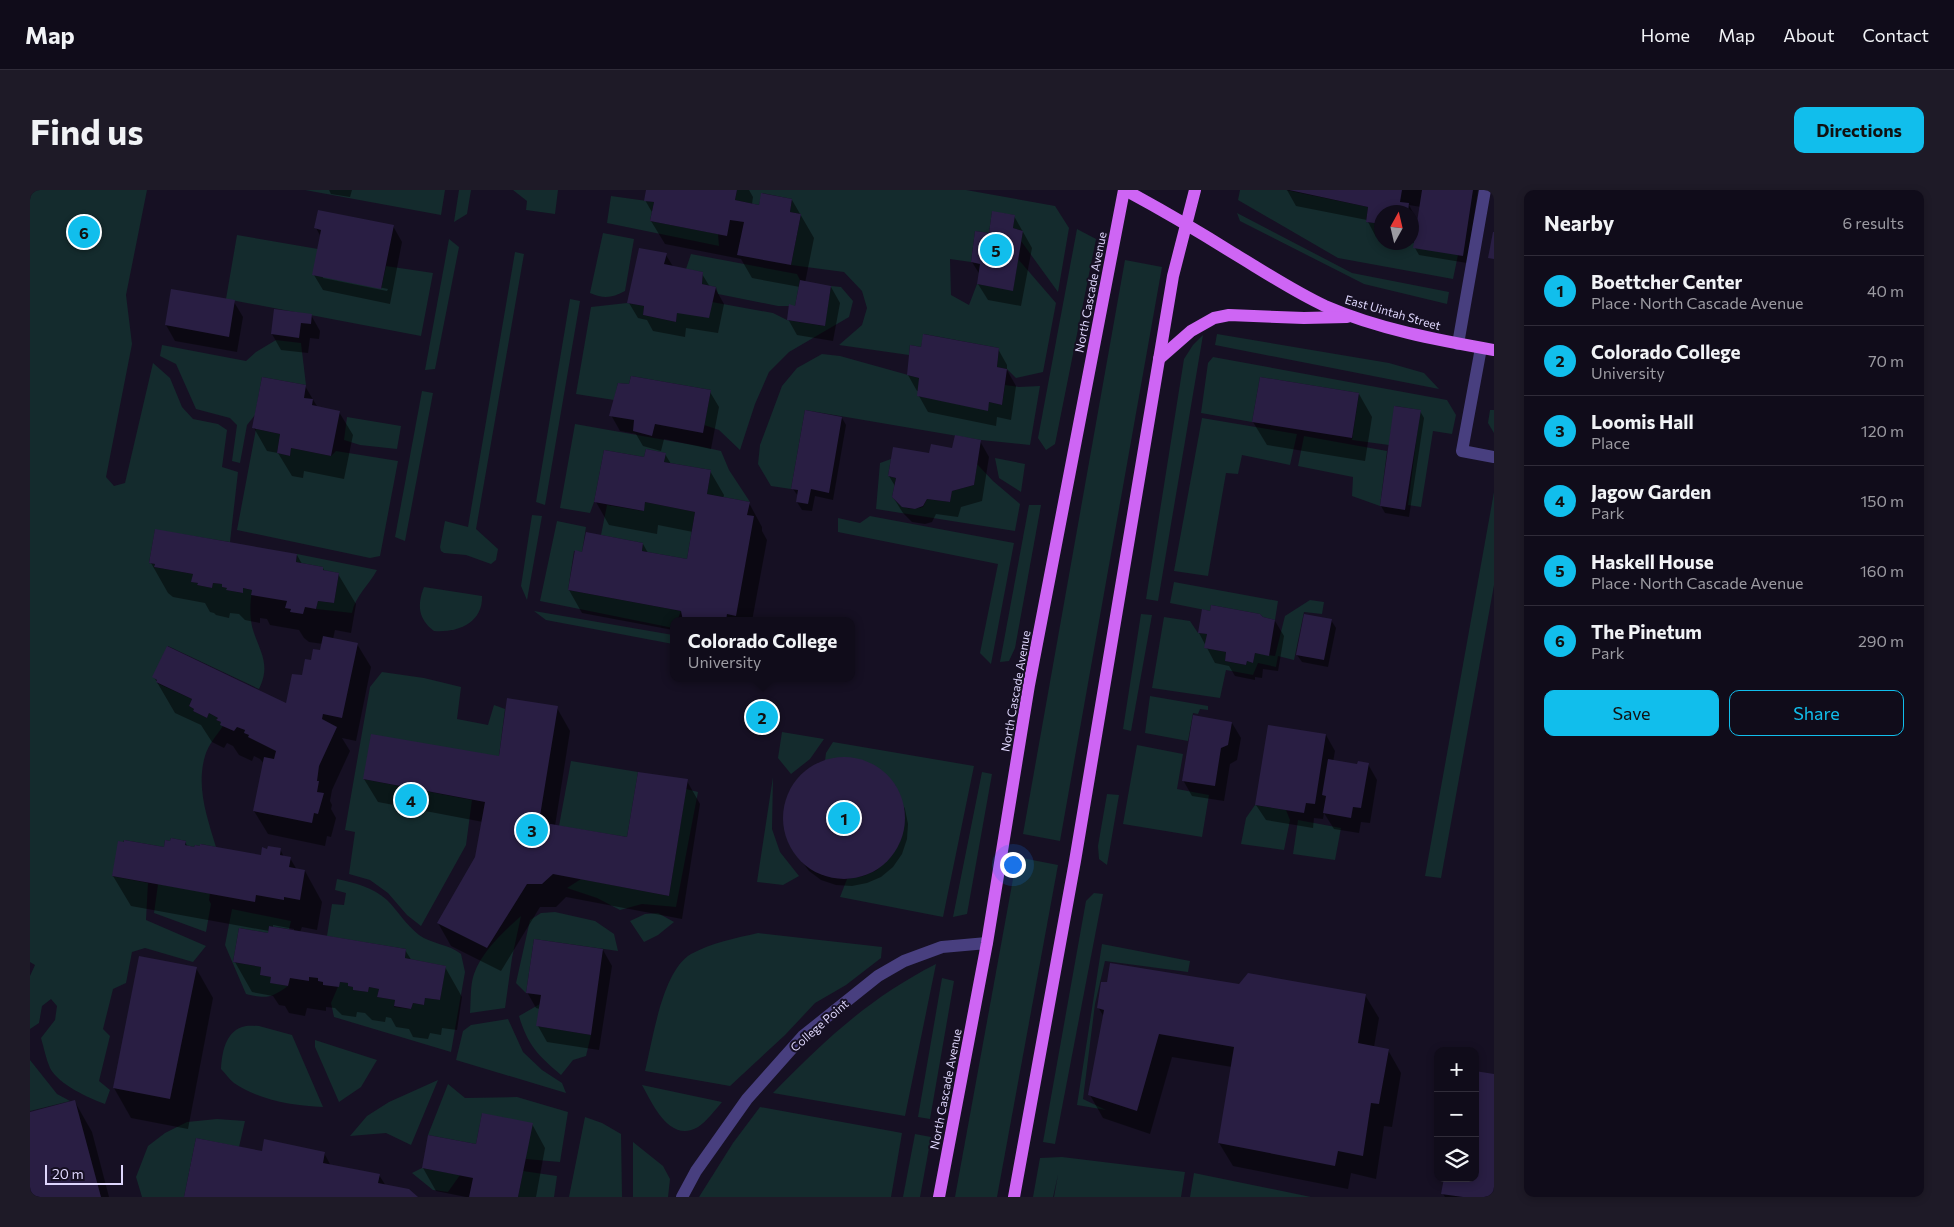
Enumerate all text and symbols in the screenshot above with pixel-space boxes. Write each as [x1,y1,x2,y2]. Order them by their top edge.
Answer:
text: Map [25,20,75,49]
text: Home [1641,24,1690,46]
text: Map [1718,24,1755,46]
text: About [1783,24,1835,46]
text: Contact [1863,24,1929,46]
button: Directions [1794,107,1924,153]
text: Find us [30,109,144,152]
north arrow [1374,205,1419,250]
text: Nearby [1544,210,1614,235]
pin: 6 [68,213,100,251]
text: 6 results [1843,213,1904,232]
street label: North Cascade Avenue [1071,230,1109,354]
pin: 5 [980,231,1012,269]
text: Boettcher Center [1591,270,1742,293]
text: 1 [1556,281,1564,300]
text: 40 m [1867,281,1904,300]
street label: East Uintah Street [1343,292,1443,332]
text: Place · North Cascade Avenue [1591,293,1804,312]
text: Colorado College [1591,340,1741,363]
text: 2 [1555,351,1565,370]
text: 70 m [1868,351,1904,370]
text: University [1591,363,1665,382]
text: Loomis Hall [1591,410,1694,433]
text: 3 [1555,421,1565,440]
text: 120 m [1861,421,1904,440]
text: Place [1591,433,1630,452]
text: Jagow Garden [1591,480,1711,503]
text: 4 [1555,491,1565,510]
text: 150 m [1861,491,1904,510]
text: Park [1591,503,1624,522]
text: Haskell House [1591,550,1714,573]
text: 5 [1555,561,1565,580]
text: 160 m [1860,561,1904,580]
text: Place · North Cascade Avenue [1591,573,1804,592]
popup [670,617,855,682]
text: The Pinetum [1591,620,1702,643]
text: Colorado College [688,629,837,652]
street label: North Cascade Avenue [997,629,1033,753]
text: 6 [1555,631,1565,650]
text: 290 m [1858,631,1904,650]
text: Park [1591,643,1624,662]
text: University [688,652,761,671]
button: Save [1544,690,1719,736]
button: Share [1729,690,1904,736]
pin: 2 [746,698,778,736]
pin: 4 [395,781,427,819]
pin: 1 [828,799,860,837]
pin: 3 [516,811,548,849]
your location [1000,852,1026,878]
street label: College Point [787,996,851,1054]
street label: North Cascade Avenue [926,1027,964,1151]
map controls [1434,1047,1479,1182]
button: + [1434,1047,1479,1092]
button: − [1434,1092,1479,1137]
button: layers [1434,1137,1479,1182]
scale bar [45,1162,122,1185]
text: 20 m [52,1165,84,1182]

